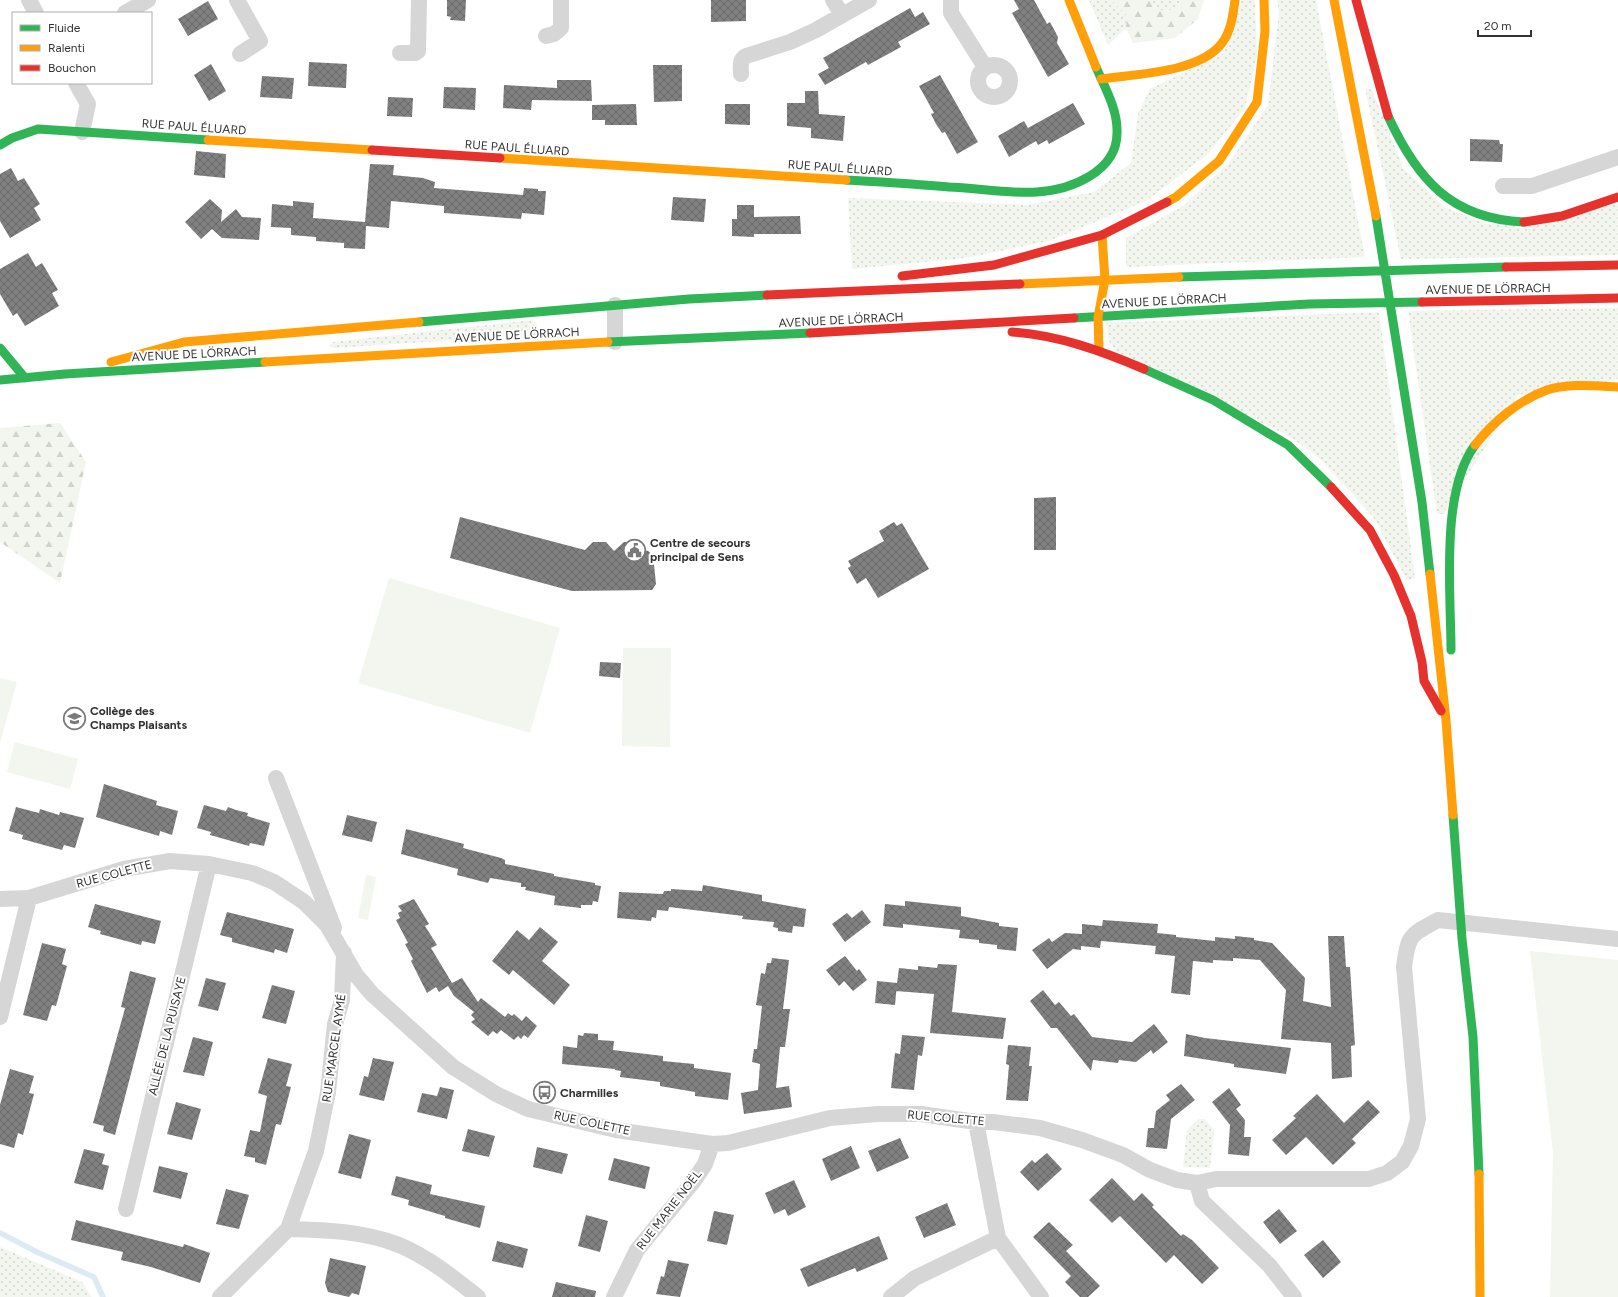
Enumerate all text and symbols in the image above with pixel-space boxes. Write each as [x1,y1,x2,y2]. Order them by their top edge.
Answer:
legend [12,12,152,84]
scale bar [1478,12,1531,38]
text: 20 m [1484,19,1512,33]
text: Fluide [48,21,81,35]
text: Ralenti [48,41,85,55]
text: Bouchon [48,61,96,75]
street label: RUE PAUL ÉLUARD [141,116,247,138]
street label: RUE PAUL ÉLUARD [464,137,570,159]
street label: RUE PAUL ÉLUARD [787,157,893,179]
street label: AVENUE DE LÖRRACH [1425,281,1551,297]
street label: AVENUE DE LÖRRACH [1101,291,1227,311]
street label: AVENUE DE LÖRRACH [778,310,904,330]
street label: AVENUE DE LÖRRACH [454,325,580,345]
street label: AVENUE DE LÖRRACH [131,344,257,364]
place label: Centre de secours principal de Sens [650,536,751,564]
public building icon: Centre de secours principal de Sens [621,537,647,563]
place label: Collège des Champs Plaisants [90,704,187,732]
school or university icon: Collège des Champs Plaisants [61,705,87,731]
street label: RUE COLETTE [75,857,153,891]
street label: ALLÉE DE LA PUISAYE [145,975,189,1097]
street label: RUE MARCEL AYMÉ [319,993,349,1103]
bus stop icon: Charmilles [532,1080,558,1106]
place label: Charmilles [560,1086,619,1100]
street label: RUE COLETTE [553,1108,631,1138]
street label: RUE COLETTE [907,1108,985,1128]
street label: RUE MARIE NOËL [634,1167,705,1253]

